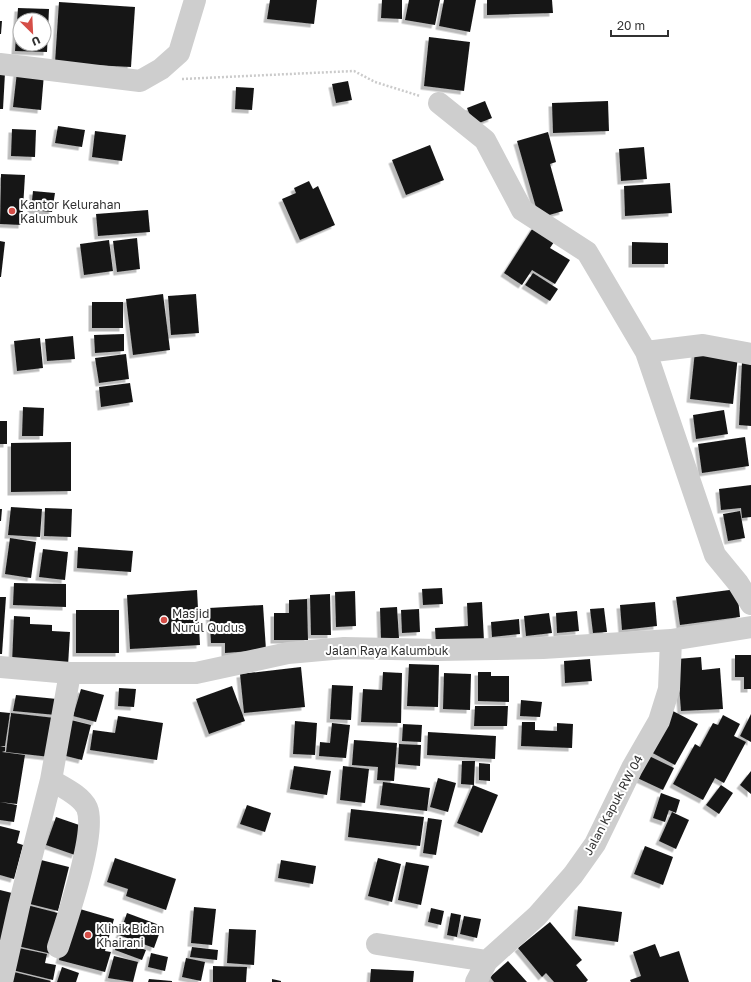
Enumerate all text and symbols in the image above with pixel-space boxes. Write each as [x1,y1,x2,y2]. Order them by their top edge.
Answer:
north arrow [12,12,52,52]
scale bar [611,12,668,38]
text: 20 m [617,18,645,33]
text: U [30,34,43,49]
place label: Kantor Kelurahan Kalumbuk [20,197,121,226]
marker: Kantor Kelurahan Kalumbuk [7,206,17,216]
place label: Masjid Nurul Qudus [172,606,244,635]
marker: Masjid Nurul Qudus [159,615,169,625]
street label: Jalan Raya Kalumbuk [325,643,449,658]
street label: Jalan Kapuk RW 04 [580,752,646,858]
place label: Klinik Bidan Khairani [96,921,164,950]
marker: Klinik Bidan Khairani [83,930,93,940]

